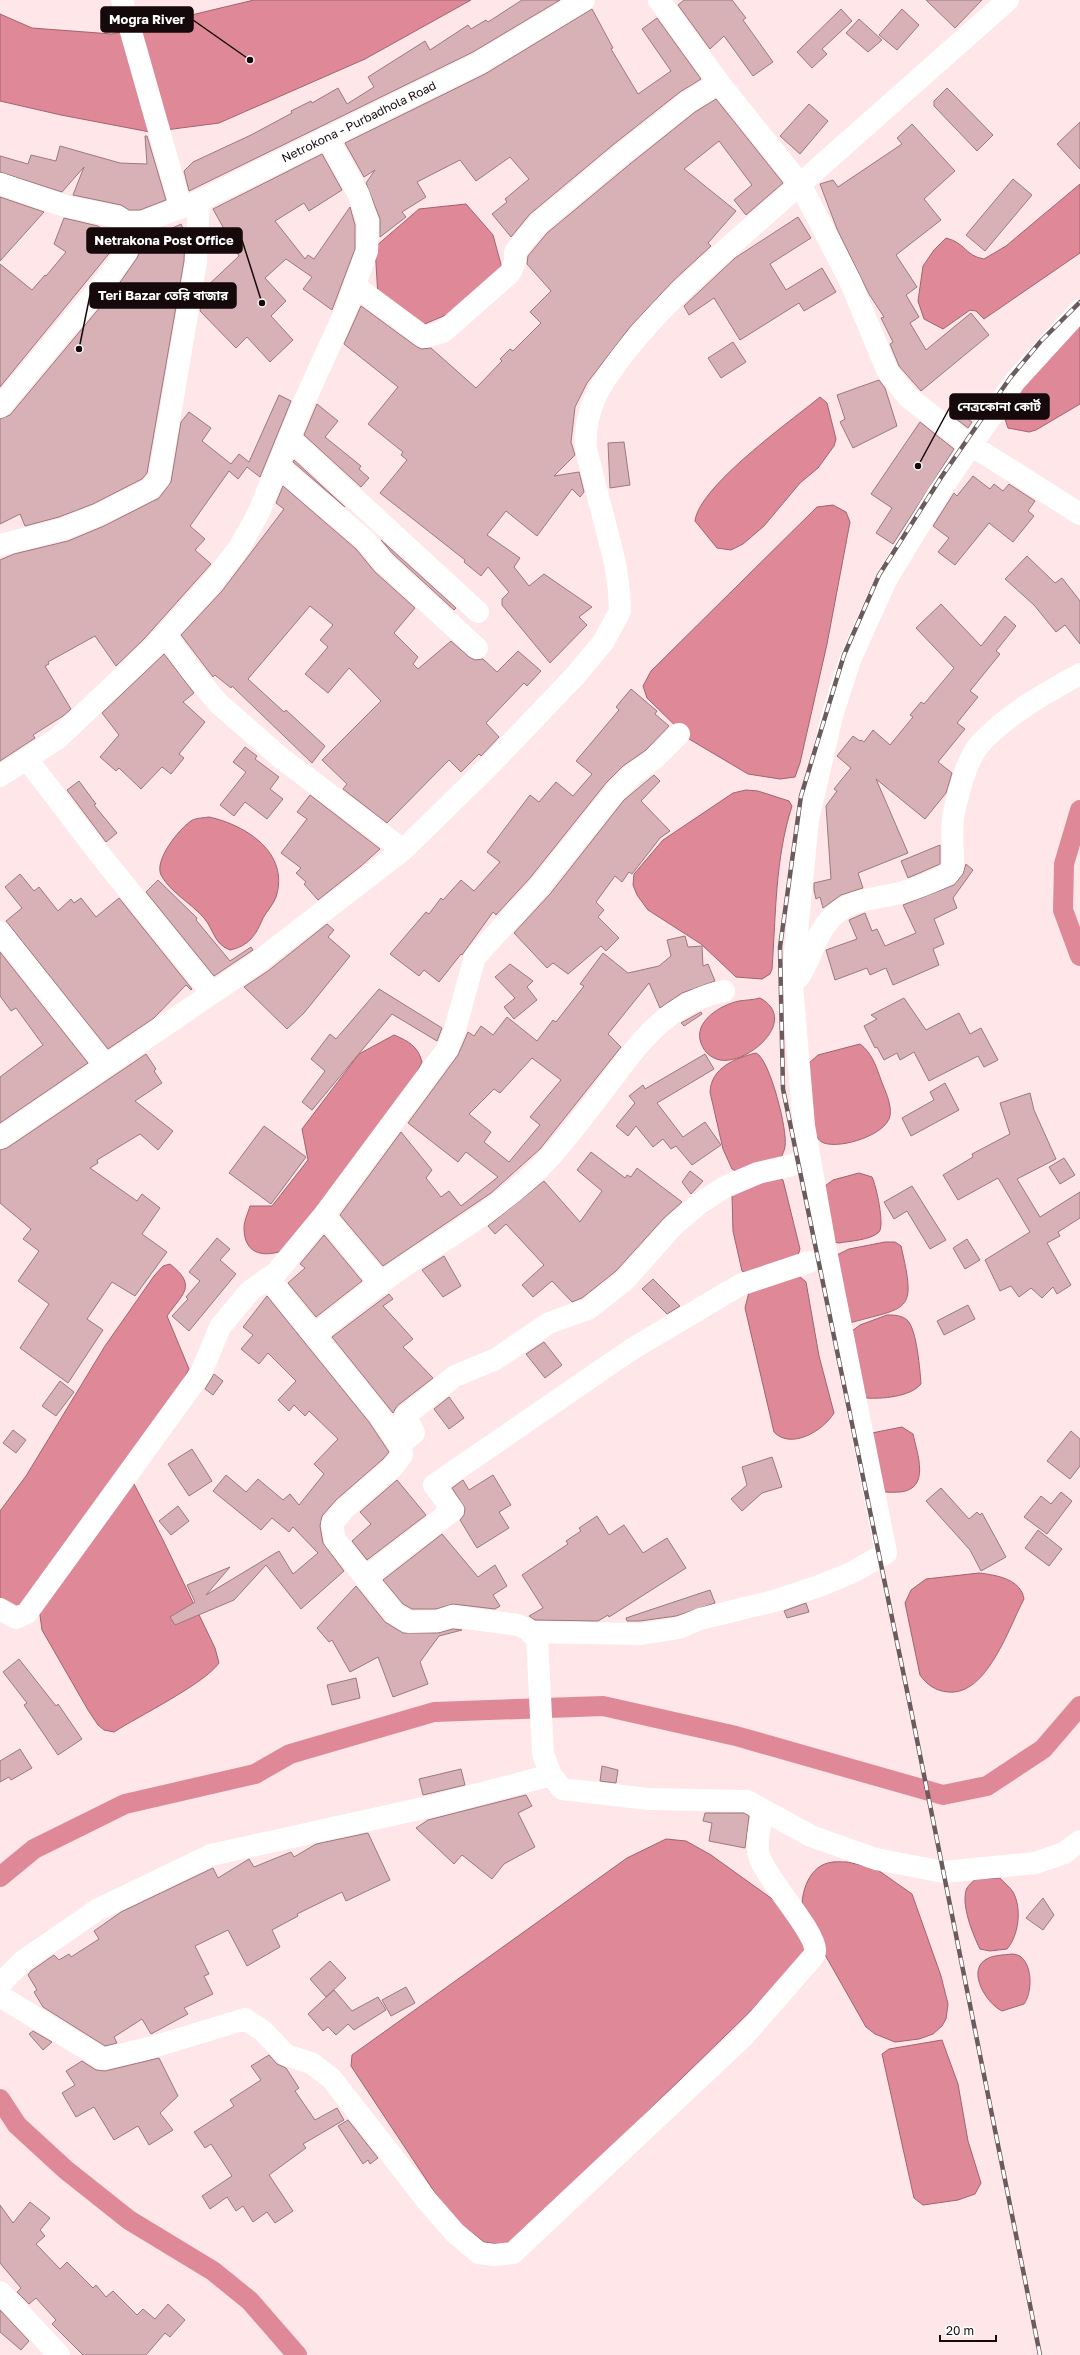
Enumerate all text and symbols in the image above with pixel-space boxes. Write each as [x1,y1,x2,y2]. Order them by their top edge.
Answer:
callout: Mogra River [101,7,193,32]
text: Mogra River [109,11,185,27]
street label: Netrokona - Purbadhola Road [279,78,438,166]
callout: Netrakona Post Office [87,228,242,253]
text: Netrakona Post Office [94,232,234,248]
callout: Teri Bazar তেরি বাজার [90,283,236,308]
text: Teri Bazar তেরি বাজার [98,287,228,303]
callout: নেত্রকোনা কোর্ট [950,394,1049,419]
text: নেত্রকোনা কোর্ট [957,398,1041,414]
scale bar [940,2317,996,2343]
text: 20 m [946,2323,974,2338]

